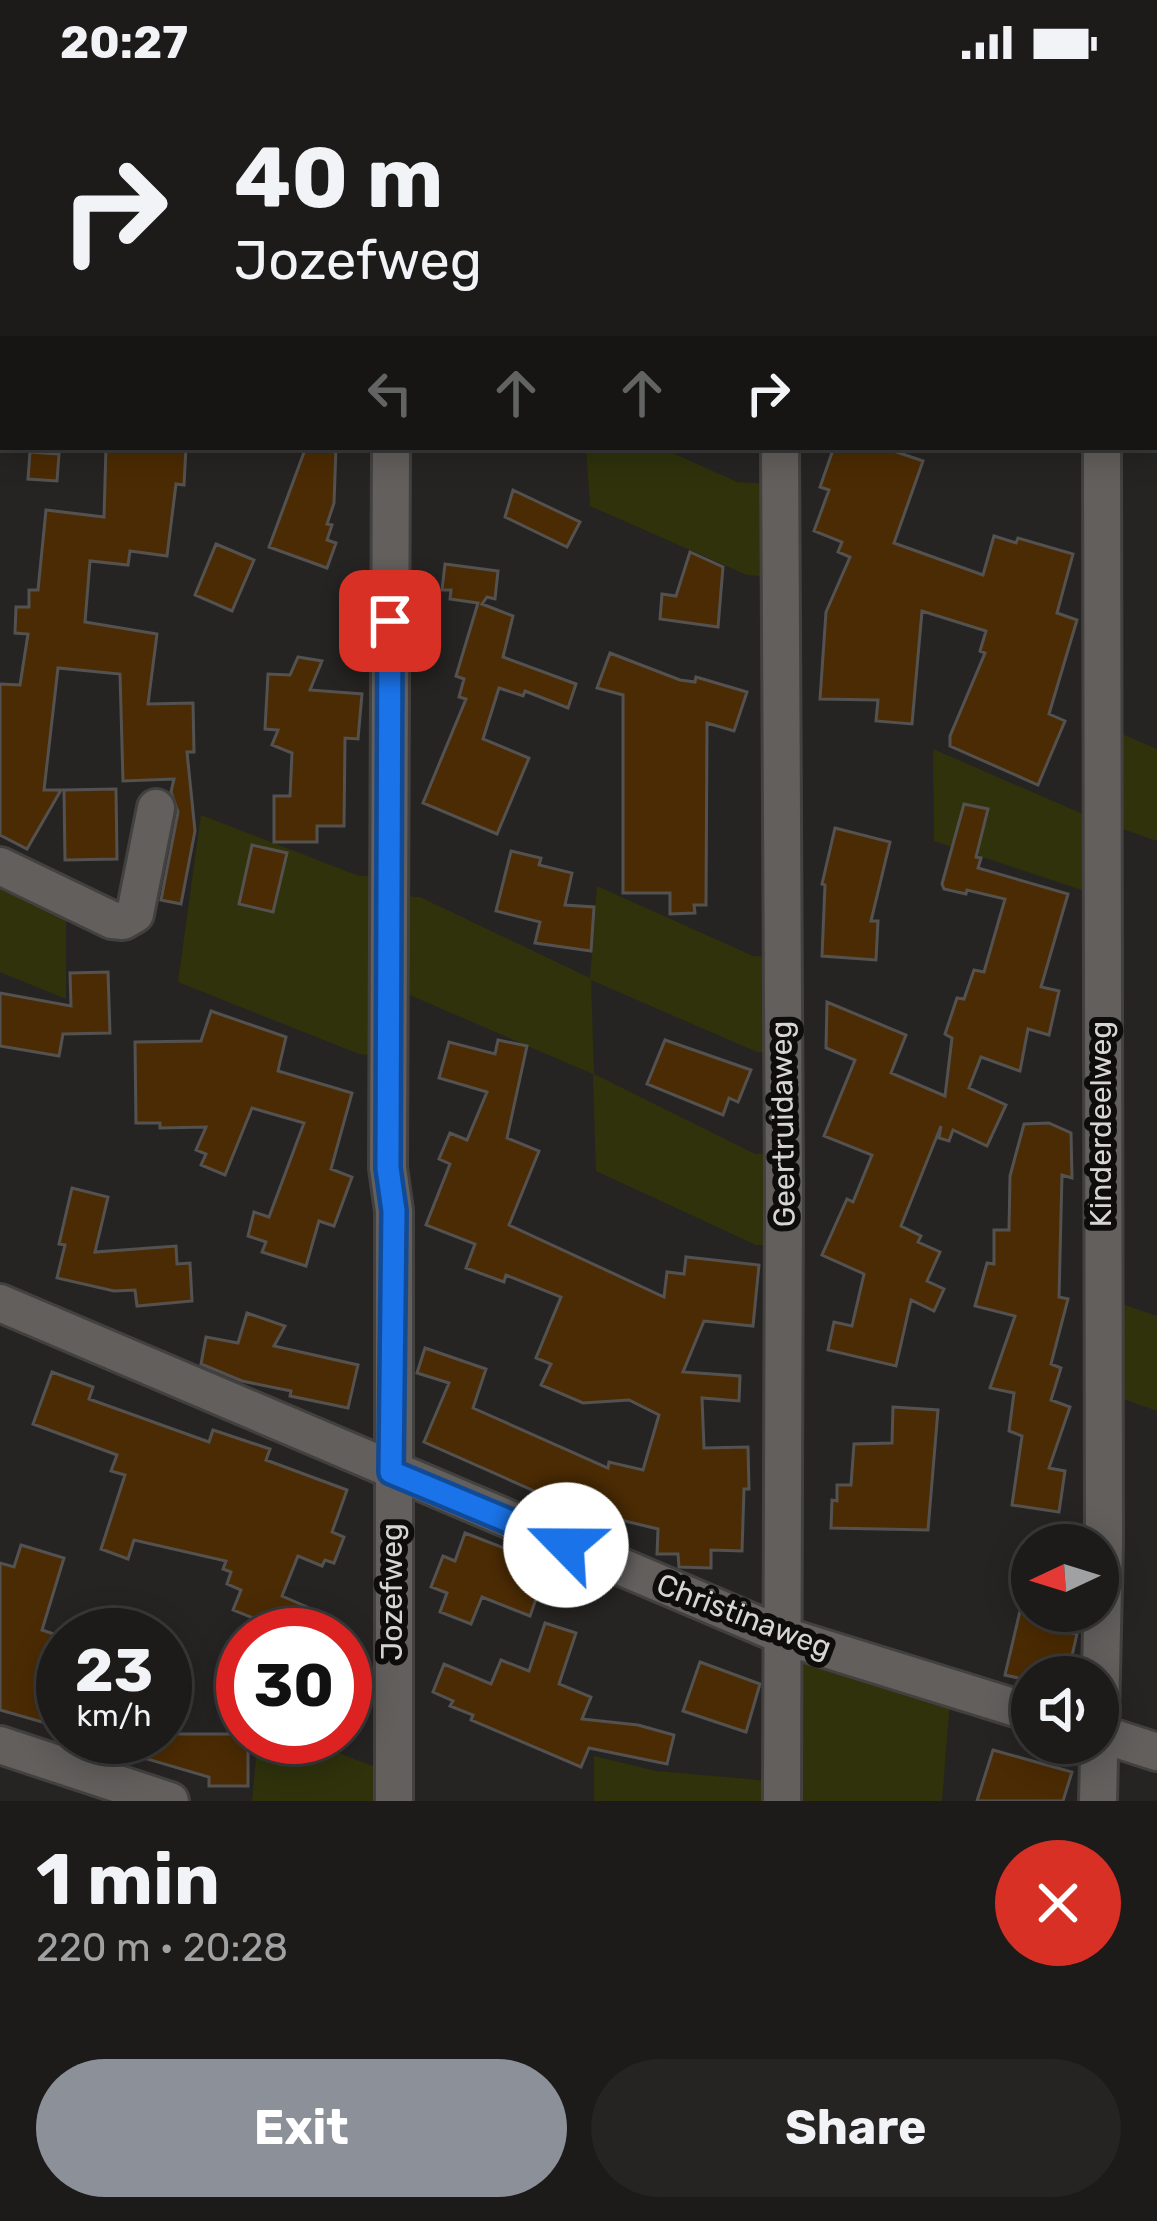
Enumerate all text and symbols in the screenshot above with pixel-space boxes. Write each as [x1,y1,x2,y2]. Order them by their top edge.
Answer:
text: 20:27 [60,16,188,69]
text: 40 m [234,128,443,228]
icon: right [36,132,192,288]
text: Jozefweg [234,229,482,293]
icon: left [357,360,423,426]
icon: ahead [483,360,549,426]
icon: ahead [609,360,675,426]
icon: right [735,360,801,426]
pin [339,570,441,672]
icon: arrive [357,588,423,654]
street label: Geertruidaweg [763,1020,803,1228]
street label: Kinderdeelweg [1083,1021,1119,1227]
position arrow [503,1482,629,1608]
street label: Jozefweg [374,1523,410,1661]
north arrow [1011,1524,1119,1632]
map controls [1011,1524,1119,1764]
street label: Christinaweg [652,1566,836,1666]
speed limit sign: 30 [216,1608,372,1764]
text: 23 [75,1635,153,1706]
button: sound [1011,1656,1119,1764]
text: km/h [77,1698,151,1734]
text: 1 min [36,1837,220,1922]
button: close [995,1840,1121,1966]
text: 220 m · 20:28 [36,1925,288,1971]
button: Exit [36,2059,567,2197]
button: Share [591,2059,1121,2197]

